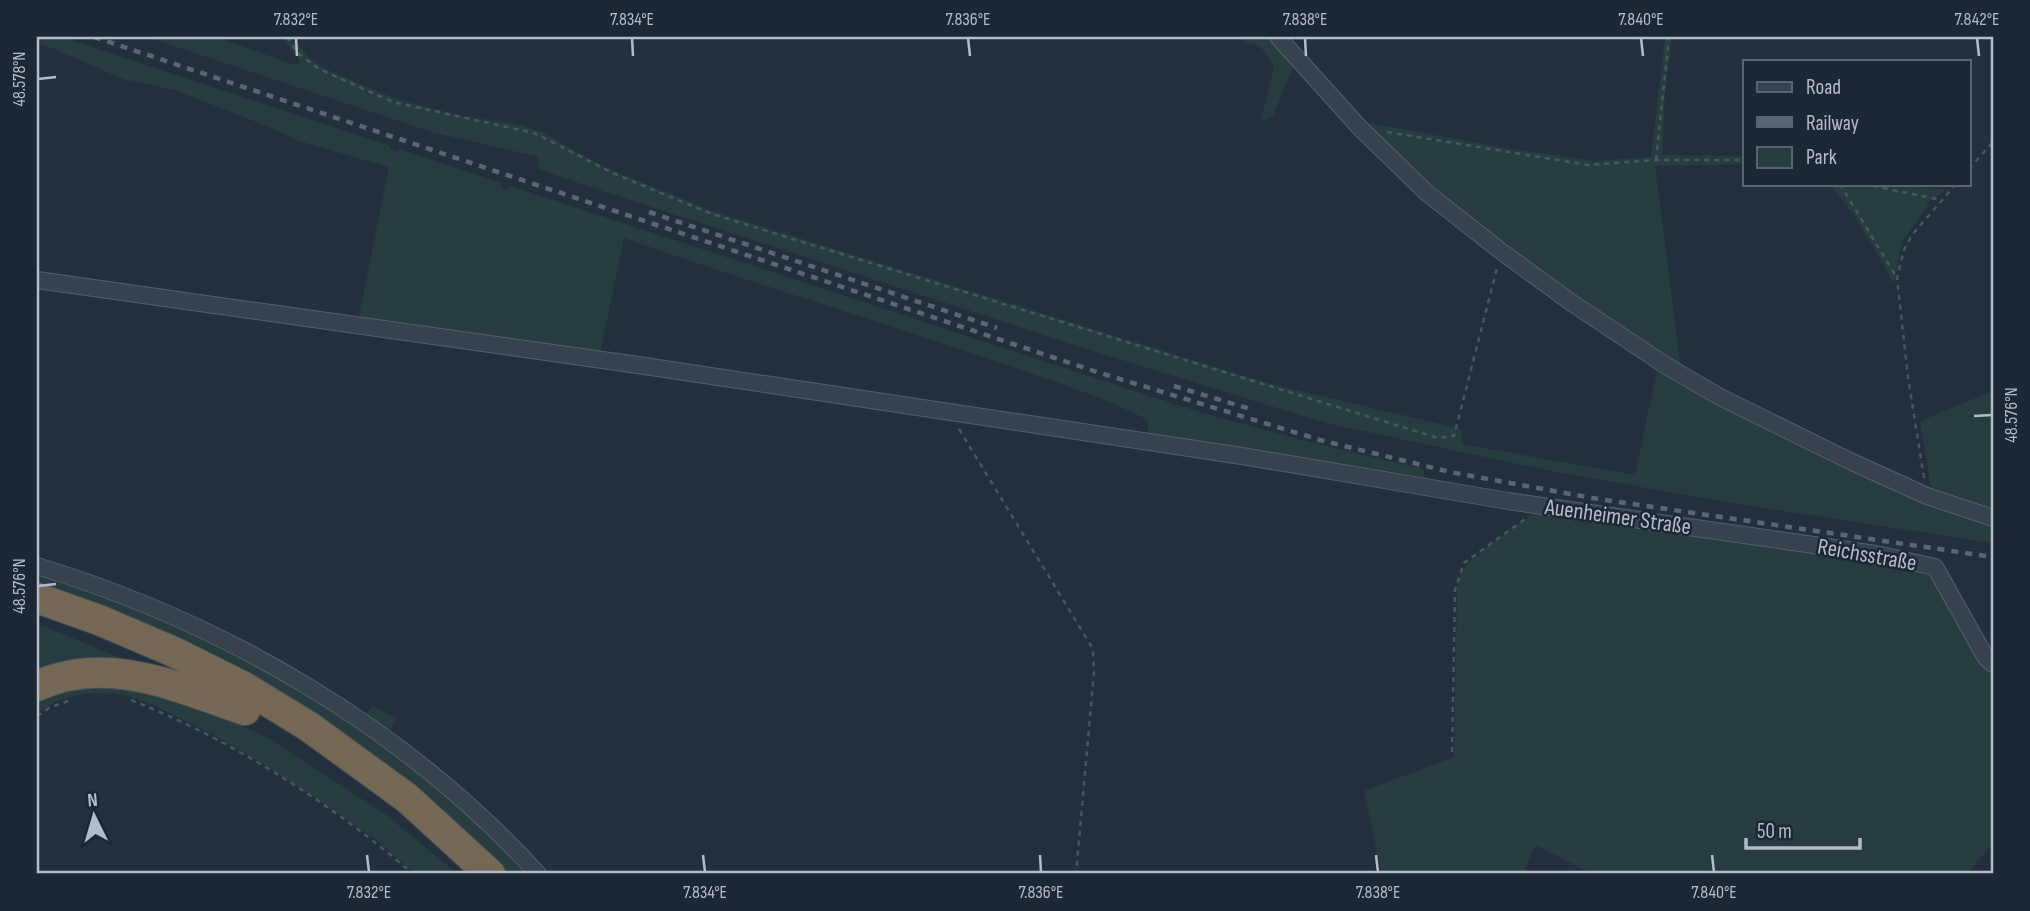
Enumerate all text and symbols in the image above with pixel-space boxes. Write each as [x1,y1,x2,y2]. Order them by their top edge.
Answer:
text: 7.832°E [274,9,318,30]
text: 7.834°E [610,9,654,30]
text: 7.836°E [946,9,990,30]
text: 7.838°E [1283,9,1327,30]
text: 7.840°E [1618,9,1664,30]
text: 7.842°E [1955,9,1999,30]
text: 48.578°N [9,51,30,107]
legend [1743,60,1970,186]
text: Road [1806,75,1841,100]
text: Railway [1806,111,1859,136]
text: Park [1806,145,1837,170]
text: 48.576°N [2001,387,2022,443]
street label: Auenheimer Straße [1542,493,1693,541]
street label: Reichsstraße [1815,533,1919,577]
text: 48.576°N [9,558,30,614]
north arrow [60,782,130,852]
text: N [87,789,99,812]
scale bar [1746,806,1860,850]
text: 50 m [1757,819,1792,844]
text: 7.832°E [347,882,391,903]
text: 7.834°E [683,882,727,903]
text: 7.836°E [1019,882,1063,903]
text: 7.838°E [1356,882,1400,903]
text: 7.840°E [1691,882,1737,903]

